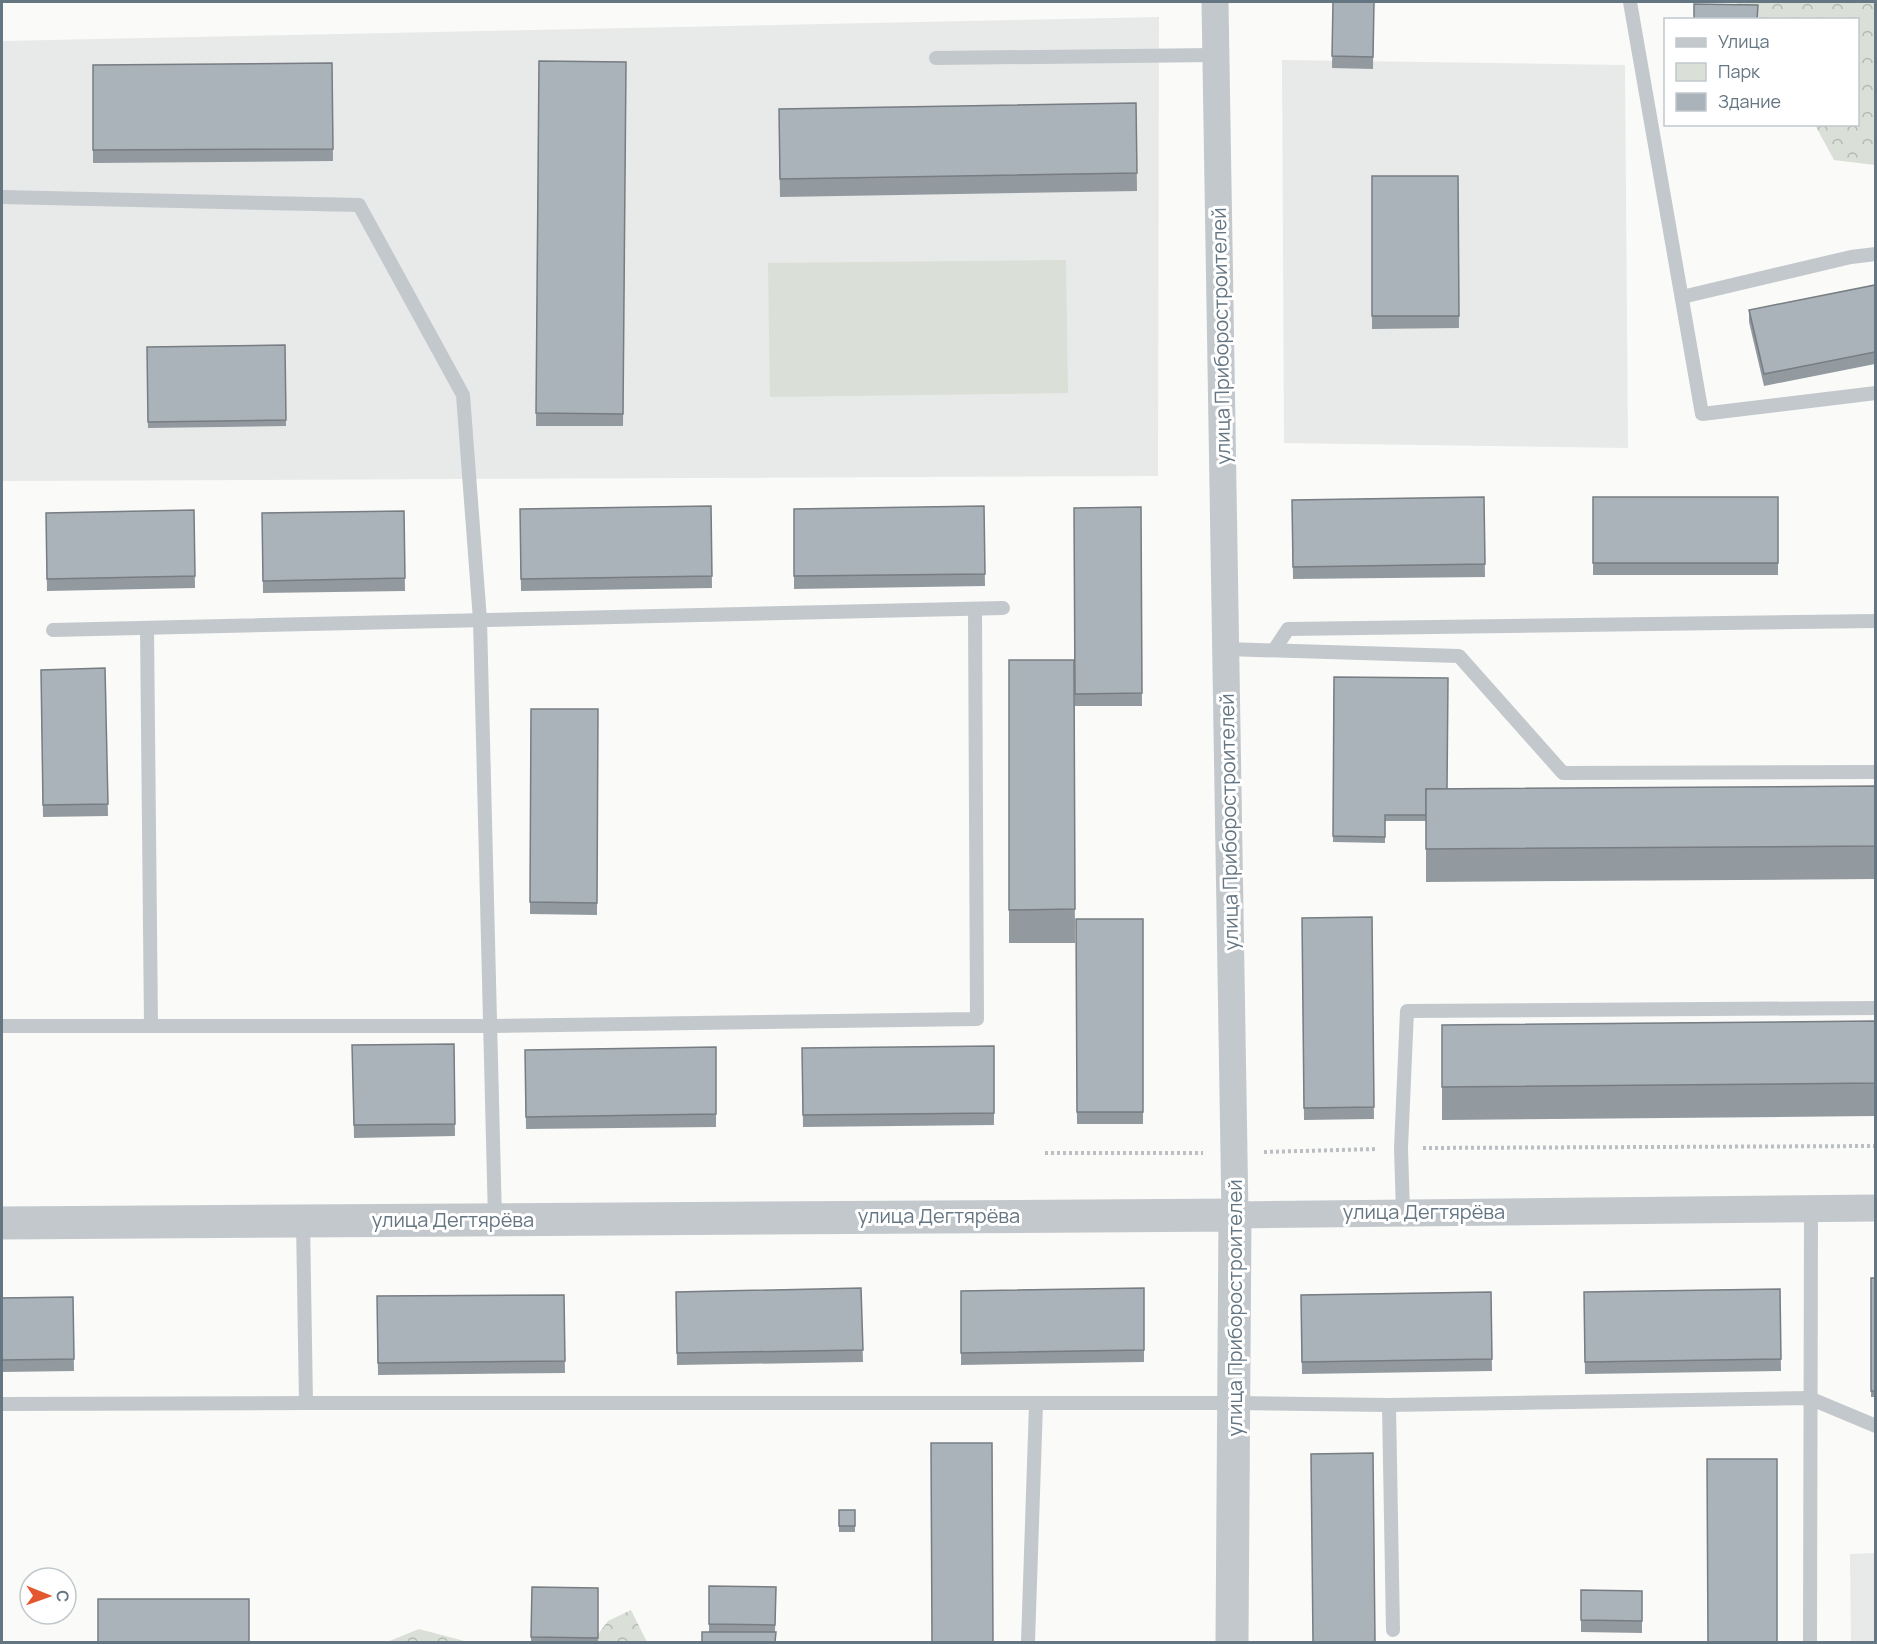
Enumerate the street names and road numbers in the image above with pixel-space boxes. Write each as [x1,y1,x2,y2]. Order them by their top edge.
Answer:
street label: улица Приборостроителей [1205,207,1236,465]
street label: улица Приборостроителей [1213,693,1244,951]
street label: улица Приборостроителей [1221,1179,1248,1437]
street label: улица Дегтярёва [1343,1198,1505,1225]
street label: улица Дегтярёва [858,1202,1020,1229]
street label: улица Дегтярёва [372,1206,534,1233]

